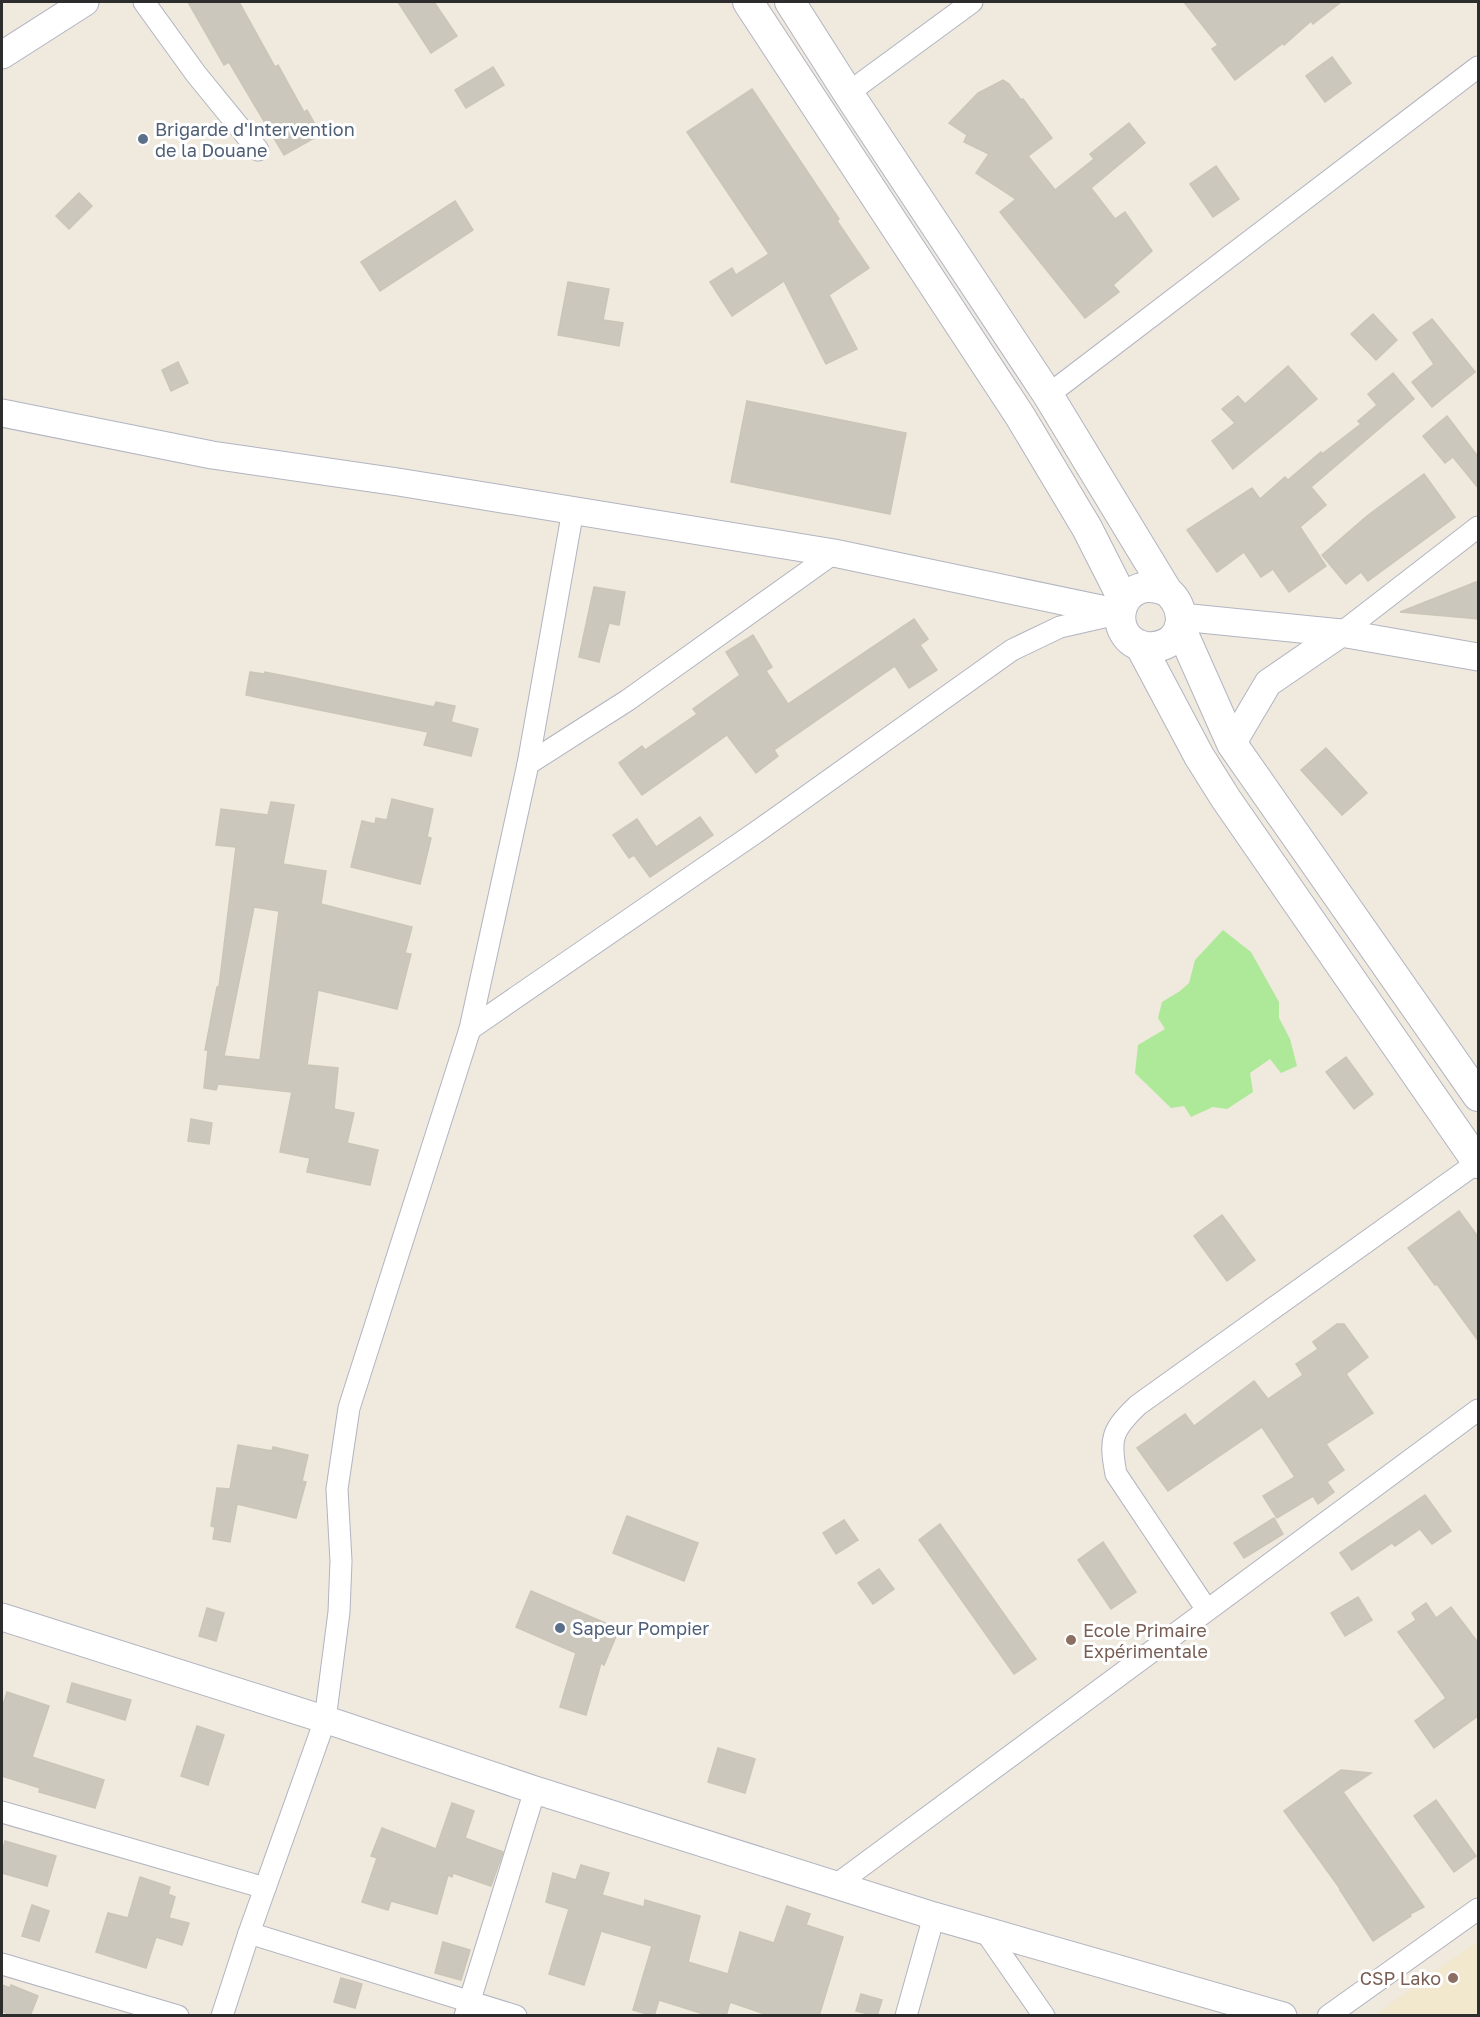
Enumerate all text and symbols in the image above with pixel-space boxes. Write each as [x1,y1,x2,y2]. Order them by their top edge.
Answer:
place label: Brigarde d'Intervention de la Douane [155,118,355,161]
marker: Brigarde d'Intervention de la Douane [136,132,150,146]
place label: Sapeur Pompier [572,1617,709,1639]
place label: Ecole Primaire Expérimentale [1083,1619,1208,1662]
marker: Sapeur Pompier [553,1621,567,1635]
marker: Ecole Primaire Expérimentale [1064,1633,1078,1647]
place label: CSP Lako [1360,1967,1441,1989]
marker: CSP Lako [1446,1971,1460,1985]

